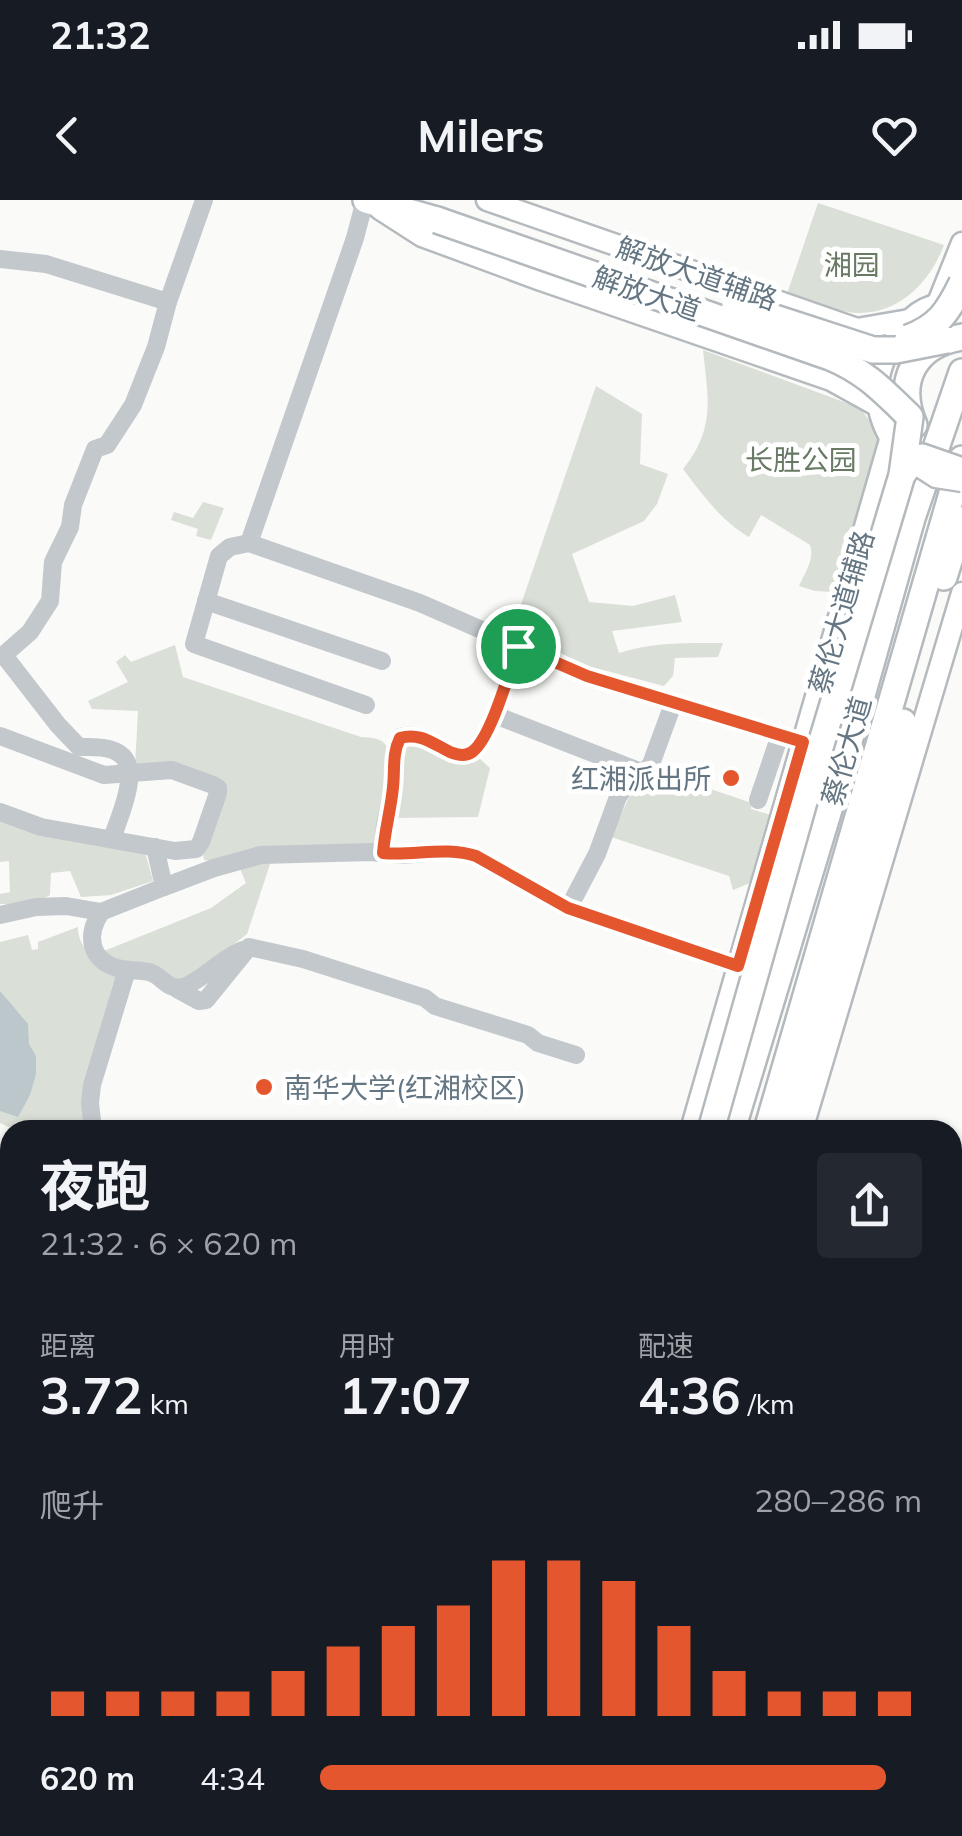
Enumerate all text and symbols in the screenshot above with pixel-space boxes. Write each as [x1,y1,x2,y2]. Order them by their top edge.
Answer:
text: 21:32 [50,11,151,59]
text: Milers [417,107,545,163]
icon: back [40,108,95,163]
icon: heart [867,108,922,163]
street label: 解放大道辅路 [612,230,782,316]
park label: 湘园 [824,247,880,282]
street label: 解放大道 [589,259,705,327]
park label: 长胜公园 [745,442,857,477]
street label: 蔡伦大道辅路 [801,526,881,698]
pin [476,604,561,689]
icon: arrive [491,619,546,674]
street label: 蔡伦大道 [814,692,878,810]
place label: 红湘派出所 [571,761,711,796]
marker: 红湘派出所 [720,767,742,789]
place label: 南华大学(红湘校区) [284,1070,526,1105]
marker: 南华大学(红湘校区) [253,1076,275,1098]
text: 夜跑 [40,1151,150,1220]
button: share [817,1153,922,1258]
text: 21:32 · 6 × 620 m [40,1223,297,1263]
text: 距离 [40,1328,96,1363]
text: 用时 [339,1328,395,1363]
text: 配速 [638,1328,694,1363]
text: 3.72 [40,1364,142,1427]
text: 17:07 [339,1364,471,1427]
text: 4:36 [638,1364,740,1427]
text: km [142,1386,189,1421]
text: /km [740,1386,795,1421]
text: 280–286 m [754,1480,922,1520]
text: 爬升 [40,1485,104,1525]
text: 620 m [40,1758,135,1798]
text: 4:34 [200,1758,265,1798]

